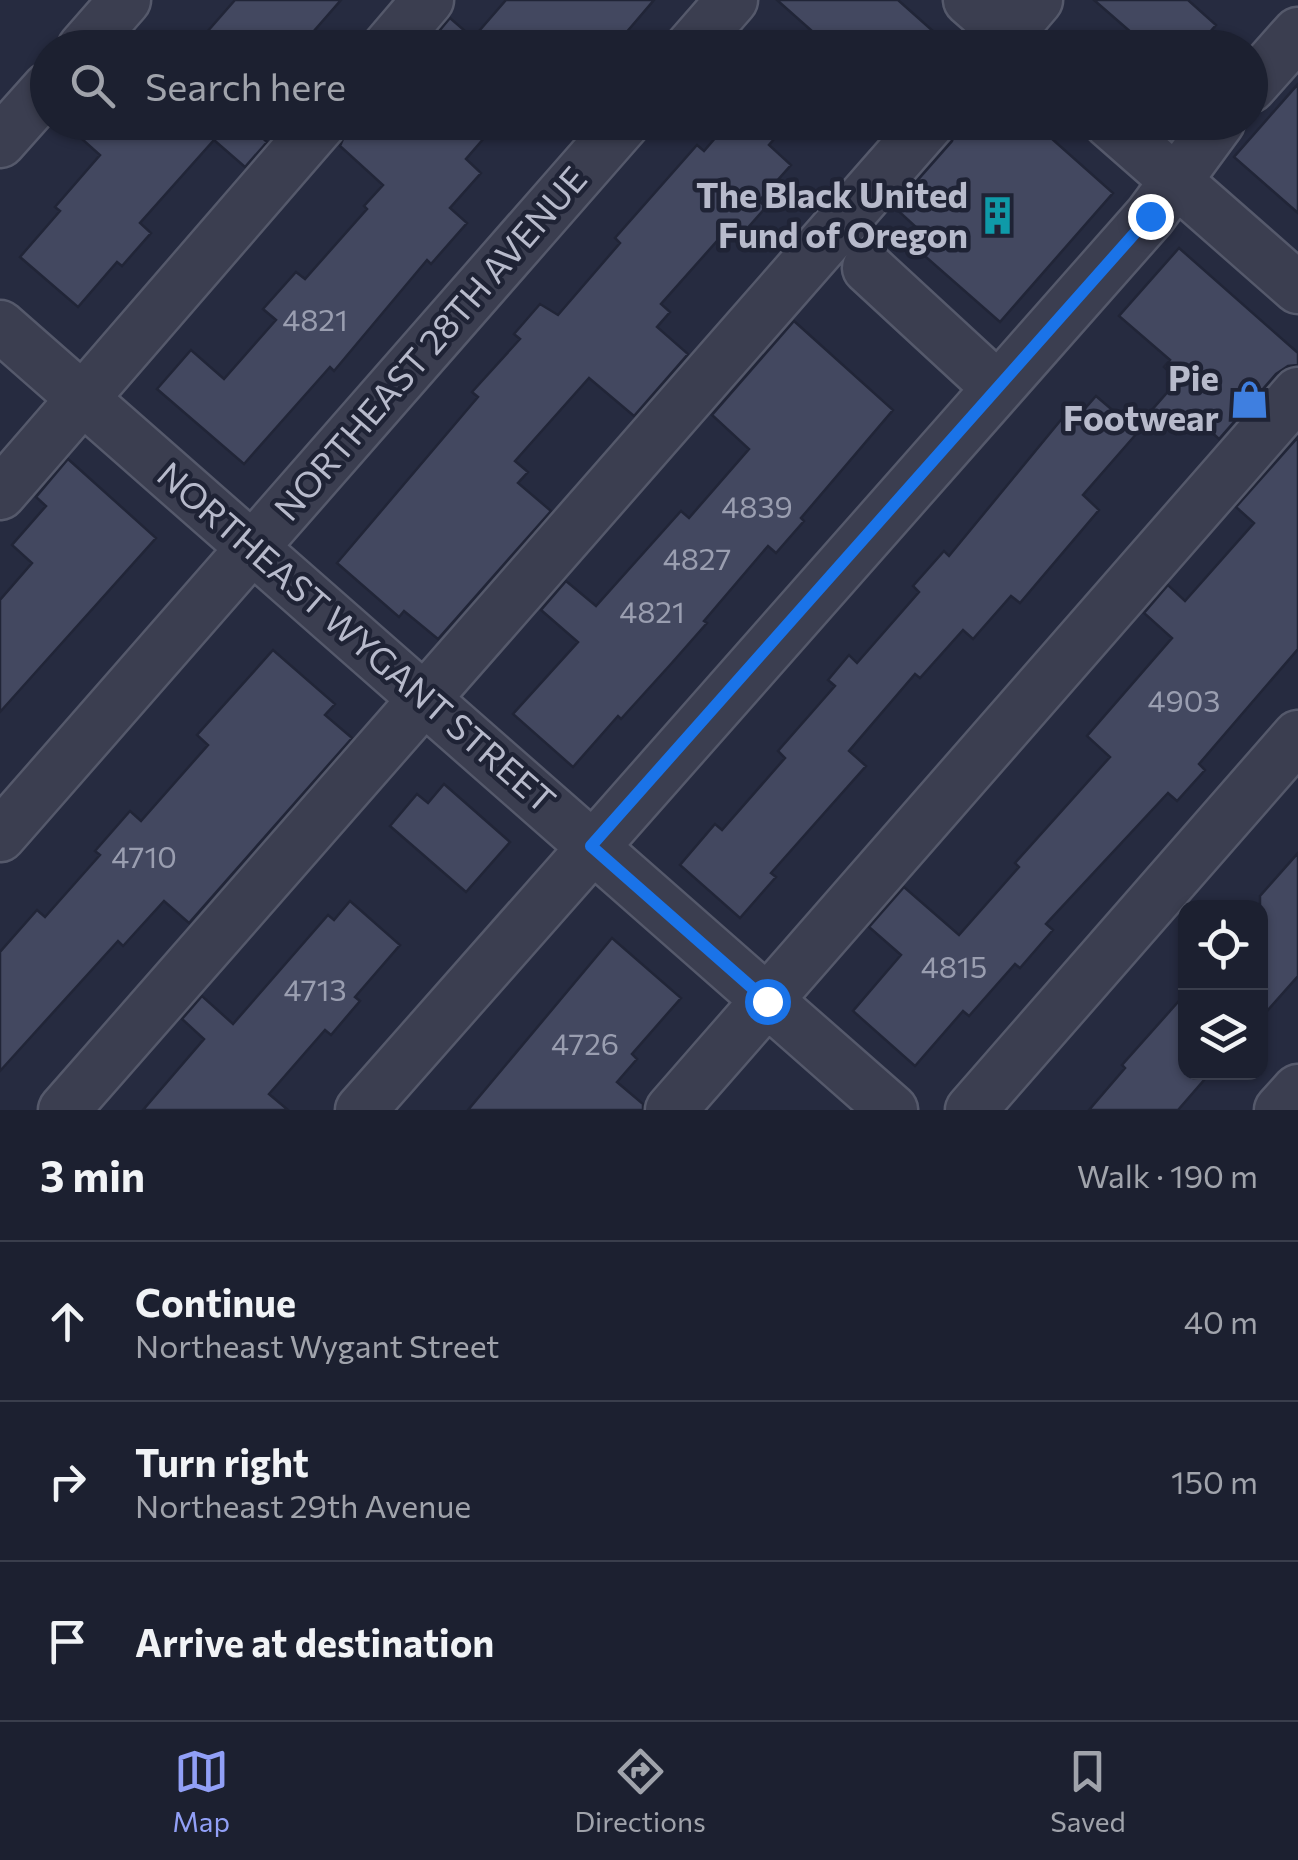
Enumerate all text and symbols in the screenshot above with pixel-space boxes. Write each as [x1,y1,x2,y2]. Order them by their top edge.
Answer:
search box [30,30,1268,140]
icon: search [65,58,120,113]
text: Search here [145,62,346,109]
street label: NORTHEAST 28TH AVENUE [264,157,594,528]
place label: The Black United Fund of Oregon [696,172,968,255]
route end [1128,194,1174,240]
building icon: The Black United Fund of Oregon [977,195,1019,237]
house number: 4821 [282,300,348,337]
place label: Pie Footwear [1063,355,1219,438]
shop icon: Pie Footwear [1228,378,1270,420]
street label: NORTHEAST WYGANT STREET [150,452,565,821]
house number: 4839 [721,487,793,524]
house number: 4827 [663,539,731,576]
house number: 4821 [619,592,685,629]
house number: 4903 [1148,681,1220,718]
house number: 4710 [111,837,177,874]
map controls [1178,900,1268,1080]
button: locate [1178,900,1268,990]
house number: 4815 [921,947,987,984]
house number: 4713 [283,970,347,1007]
route start [745,979,791,1025]
button: layers [1178,990,1268,1080]
house number: 4726 [551,1024,619,1061]
text: 3 min [40,1149,145,1201]
text: Walk · 190 m [1077,1155,1258,1195]
text: Continue [135,1278,296,1325]
icon: ahead [40,1294,95,1349]
text: 40 m [1184,1301,1258,1341]
text: Northeast Wygant Street [135,1325,499,1365]
text: Turn right [135,1438,309,1485]
icon: right [40,1454,95,1509]
text: 150 m [1171,1461,1258,1501]
text: Northeast 29th Avenue [135,1485,471,1525]
icon: arrive [40,1614,95,1669]
text: Arrive at destination [135,1618,494,1665]
tab: Map [172,1744,230,1838]
tab: Directions [574,1744,706,1838]
tab: Saved [1050,1744,1126,1838]

